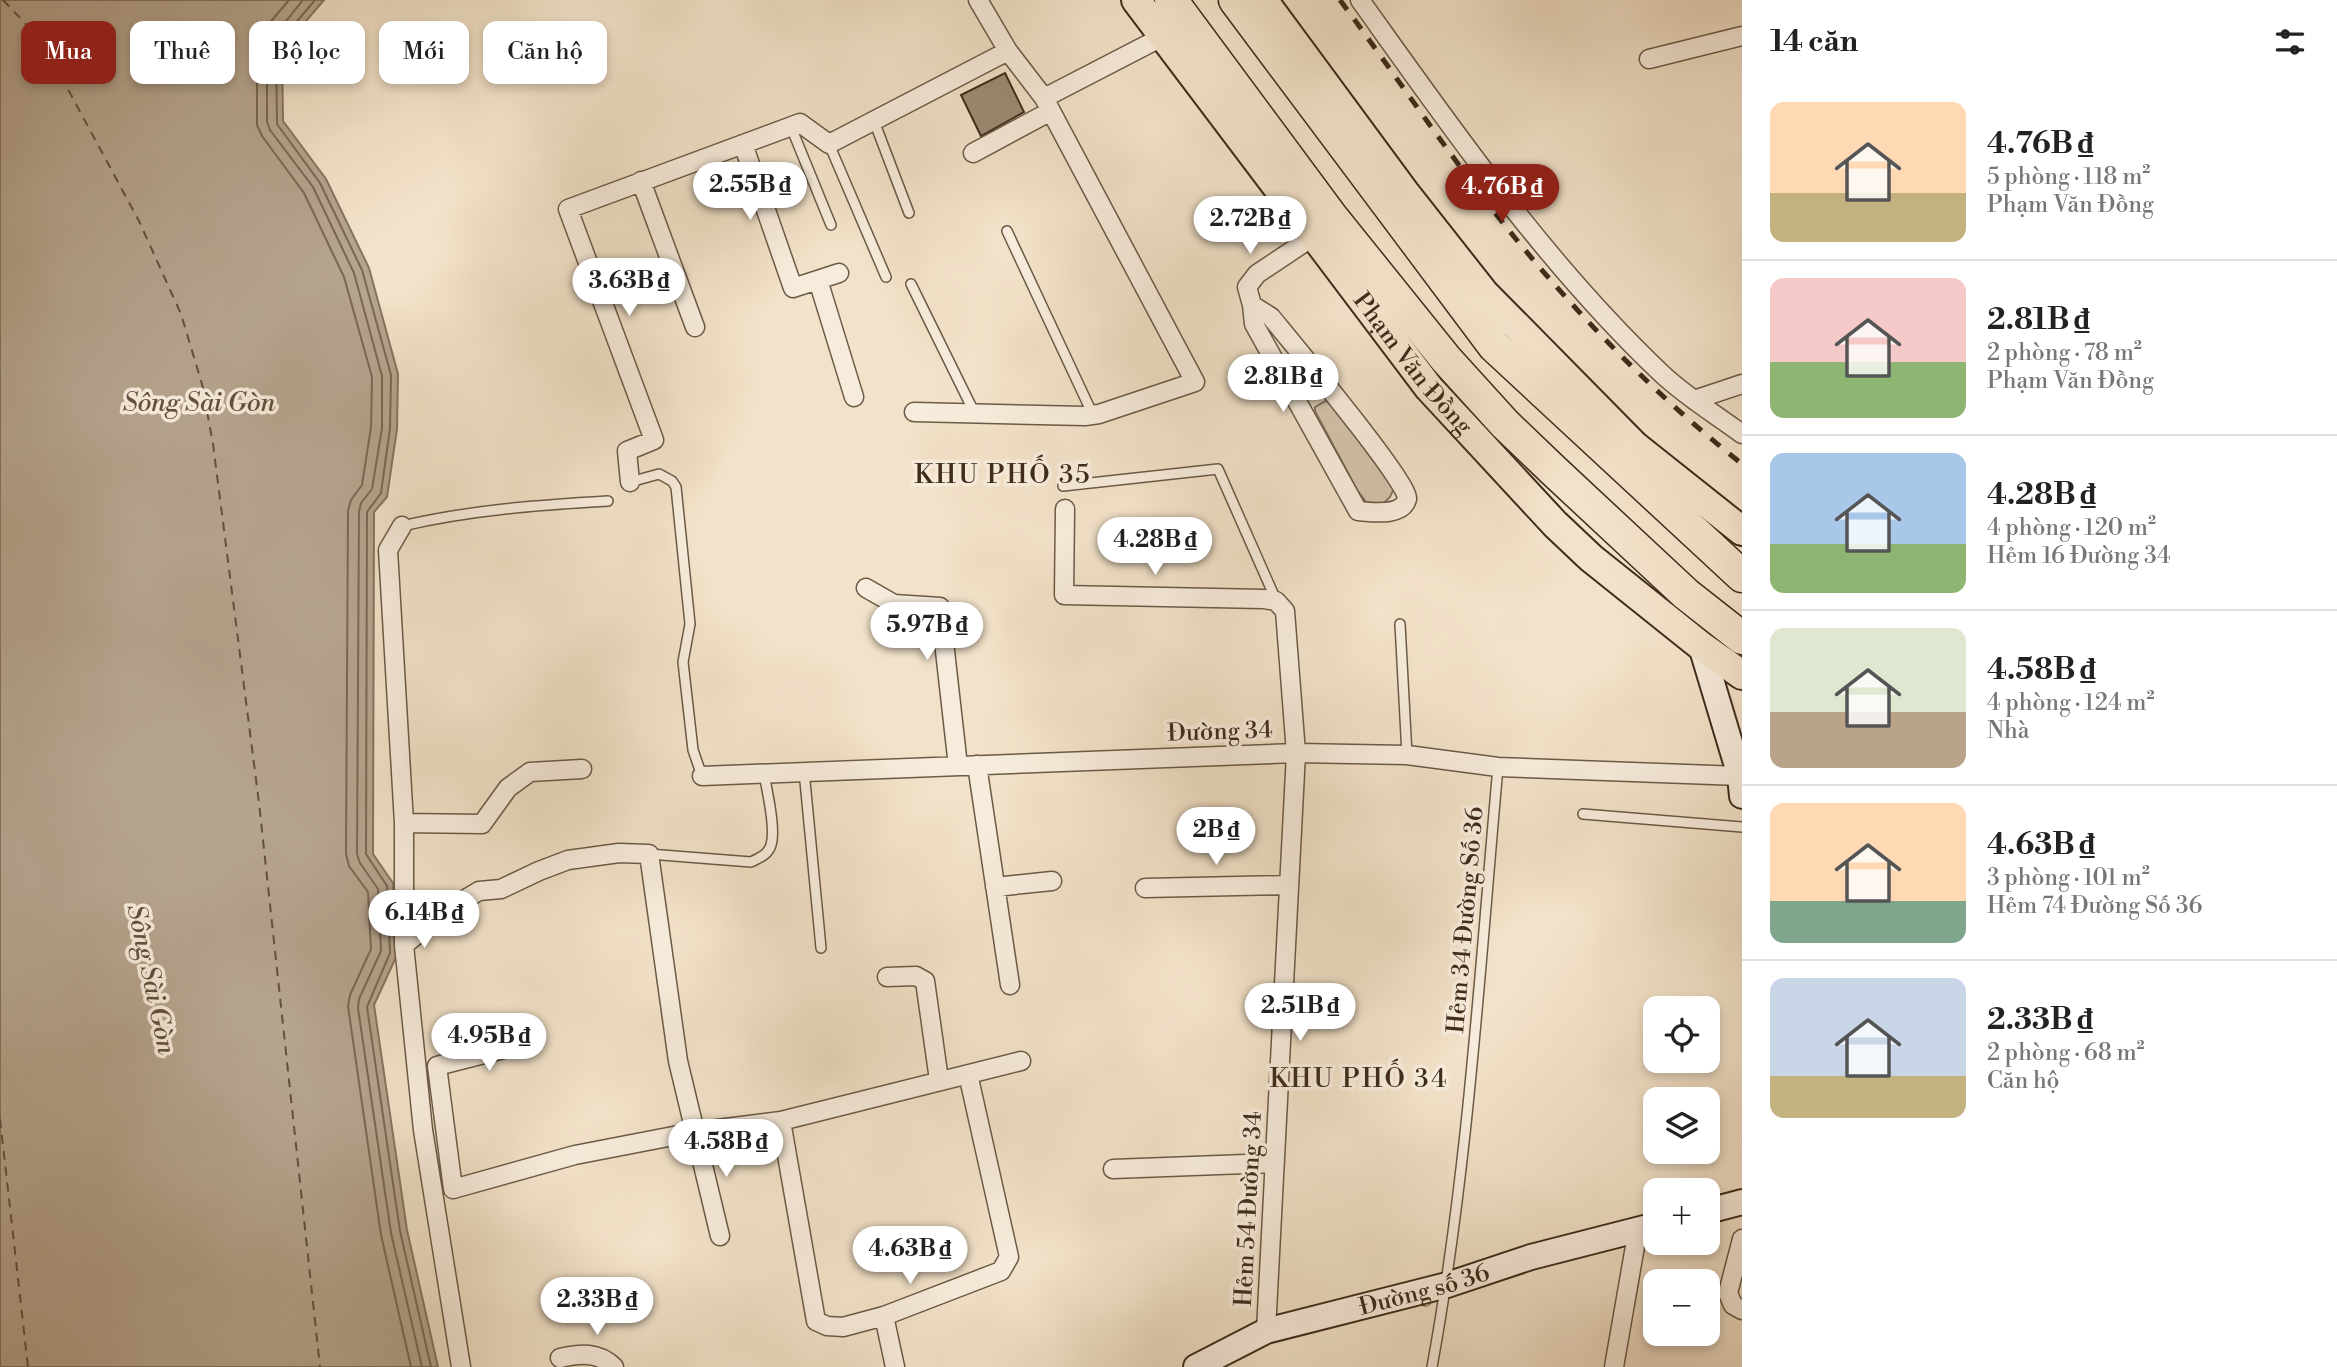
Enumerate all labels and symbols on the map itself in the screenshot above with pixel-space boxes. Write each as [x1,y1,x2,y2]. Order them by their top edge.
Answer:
pin: 2.55B ₫ [685,162,815,222]
pin: 4.76B ₫ [1437,164,1567,224]
pin: 2.72B ₫ [1185,196,1315,256]
pin: 3.63B ₫ [564,258,694,318]
street label: Phạm Văn Đồng [1346,287,1479,442]
pin: 2.81B ₫ [1218,354,1348,414]
water label: Sông Sài Gòn [123,387,276,419]
district label: KHU PHỐ 35 [914,454,1092,491]
pin: 4.28B ₫ [1090,518,1220,577]
pin: 5.97B ₫ [862,602,992,662]
street label: Đường 34 [1167,715,1273,749]
street label: Hẻm 34 Đường Số 36 [1441,805,1491,1035]
pin: 2B ₫ [1175,808,1257,867]
pin: 6.14B ₫ [359,890,489,950]
water label: Sông Sài Gòn [120,901,183,1058]
pin: 2.51B ₫ [1235,984,1365,1043]
pin: 4.95B ₫ [424,1014,554,1073]
district label: KHU PHỐ 34 [1270,1058,1448,1095]
street label: Hẻm 54 Đường 34 [1229,1111,1269,1308]
pin: 4.58B ₫ [661,1120,791,1179]
pin: 4.63B ₫ [845,1226,975,1286]
street label: Đường số 36 [1356,1258,1494,1323]
pin: 2.33B ₫ [532,1278,662,1337]

